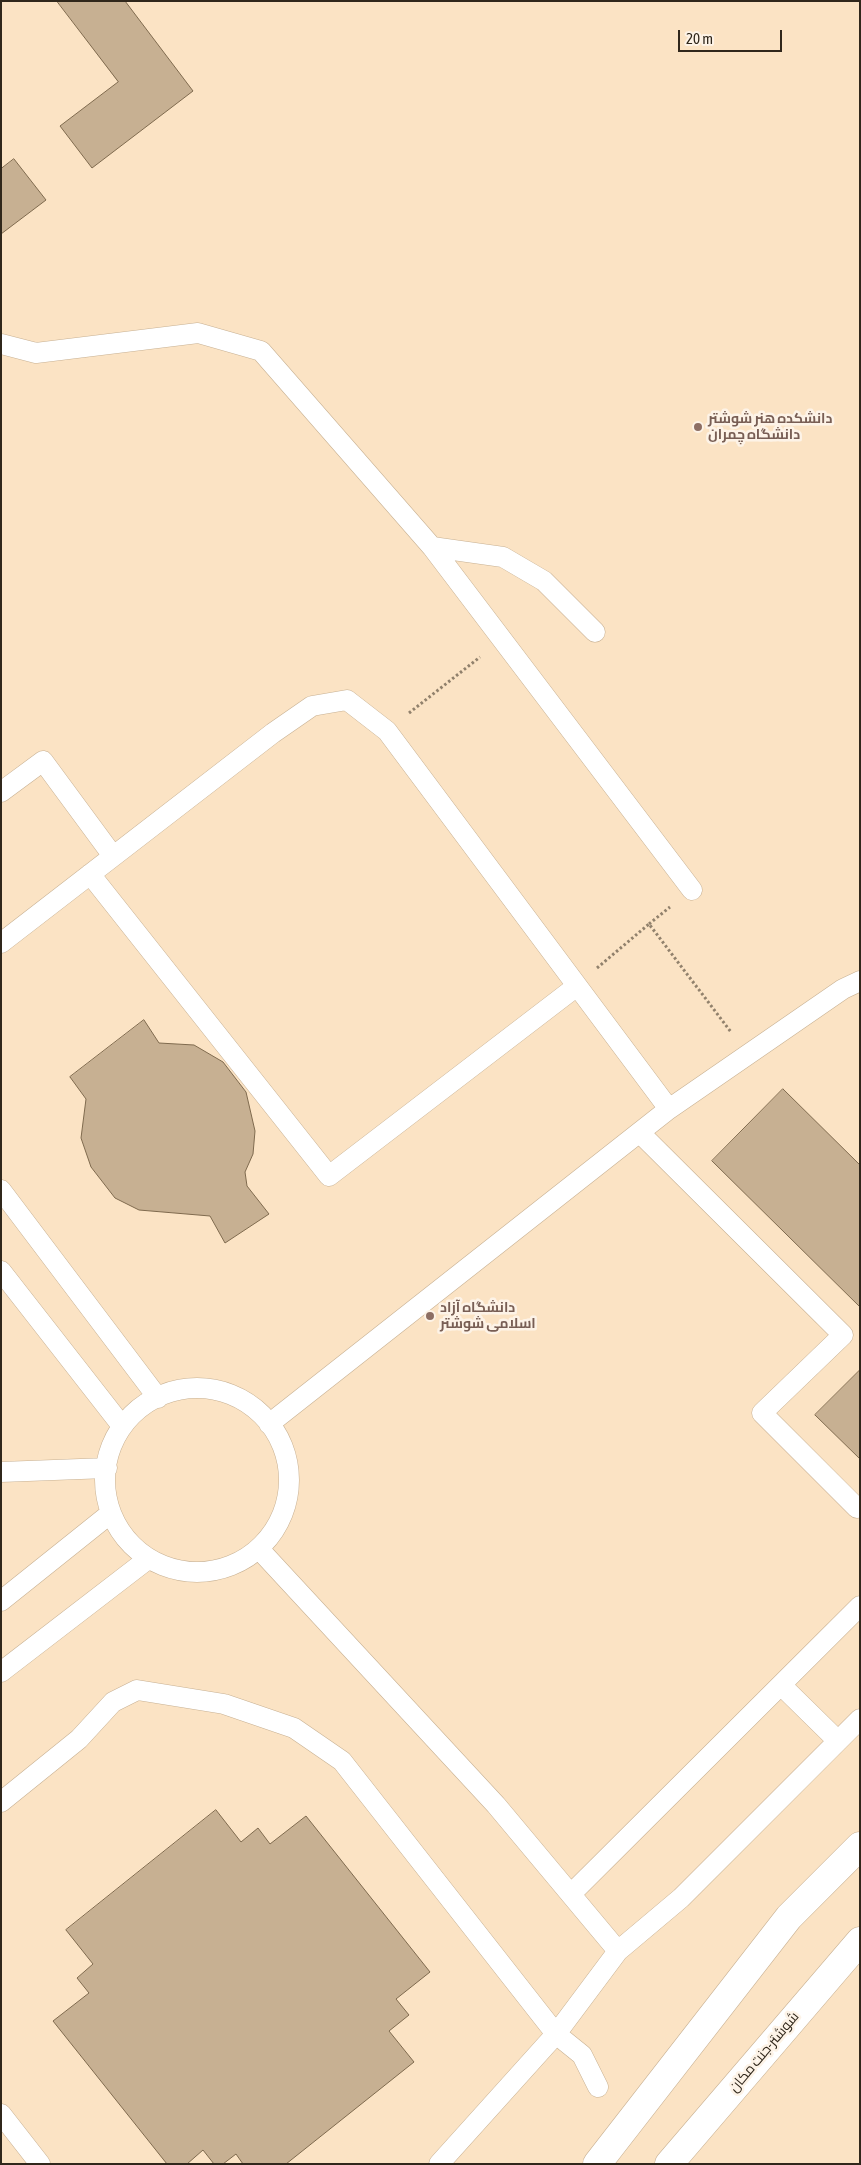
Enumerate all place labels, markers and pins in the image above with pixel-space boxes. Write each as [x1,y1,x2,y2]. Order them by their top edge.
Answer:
place label: دانشکده هنر شوشتر دانشگاه چمران [708,411,832,444]
marker: دانشکده هنر شوشتر دانشگاه چمران [692,421,704,433]
place label: دانشگاه آزاد اسلامی شوشتر [440,1300,536,1332]
marker: دانشگاه آزاد اسلامی شوشتر [424,1310,436,1322]

